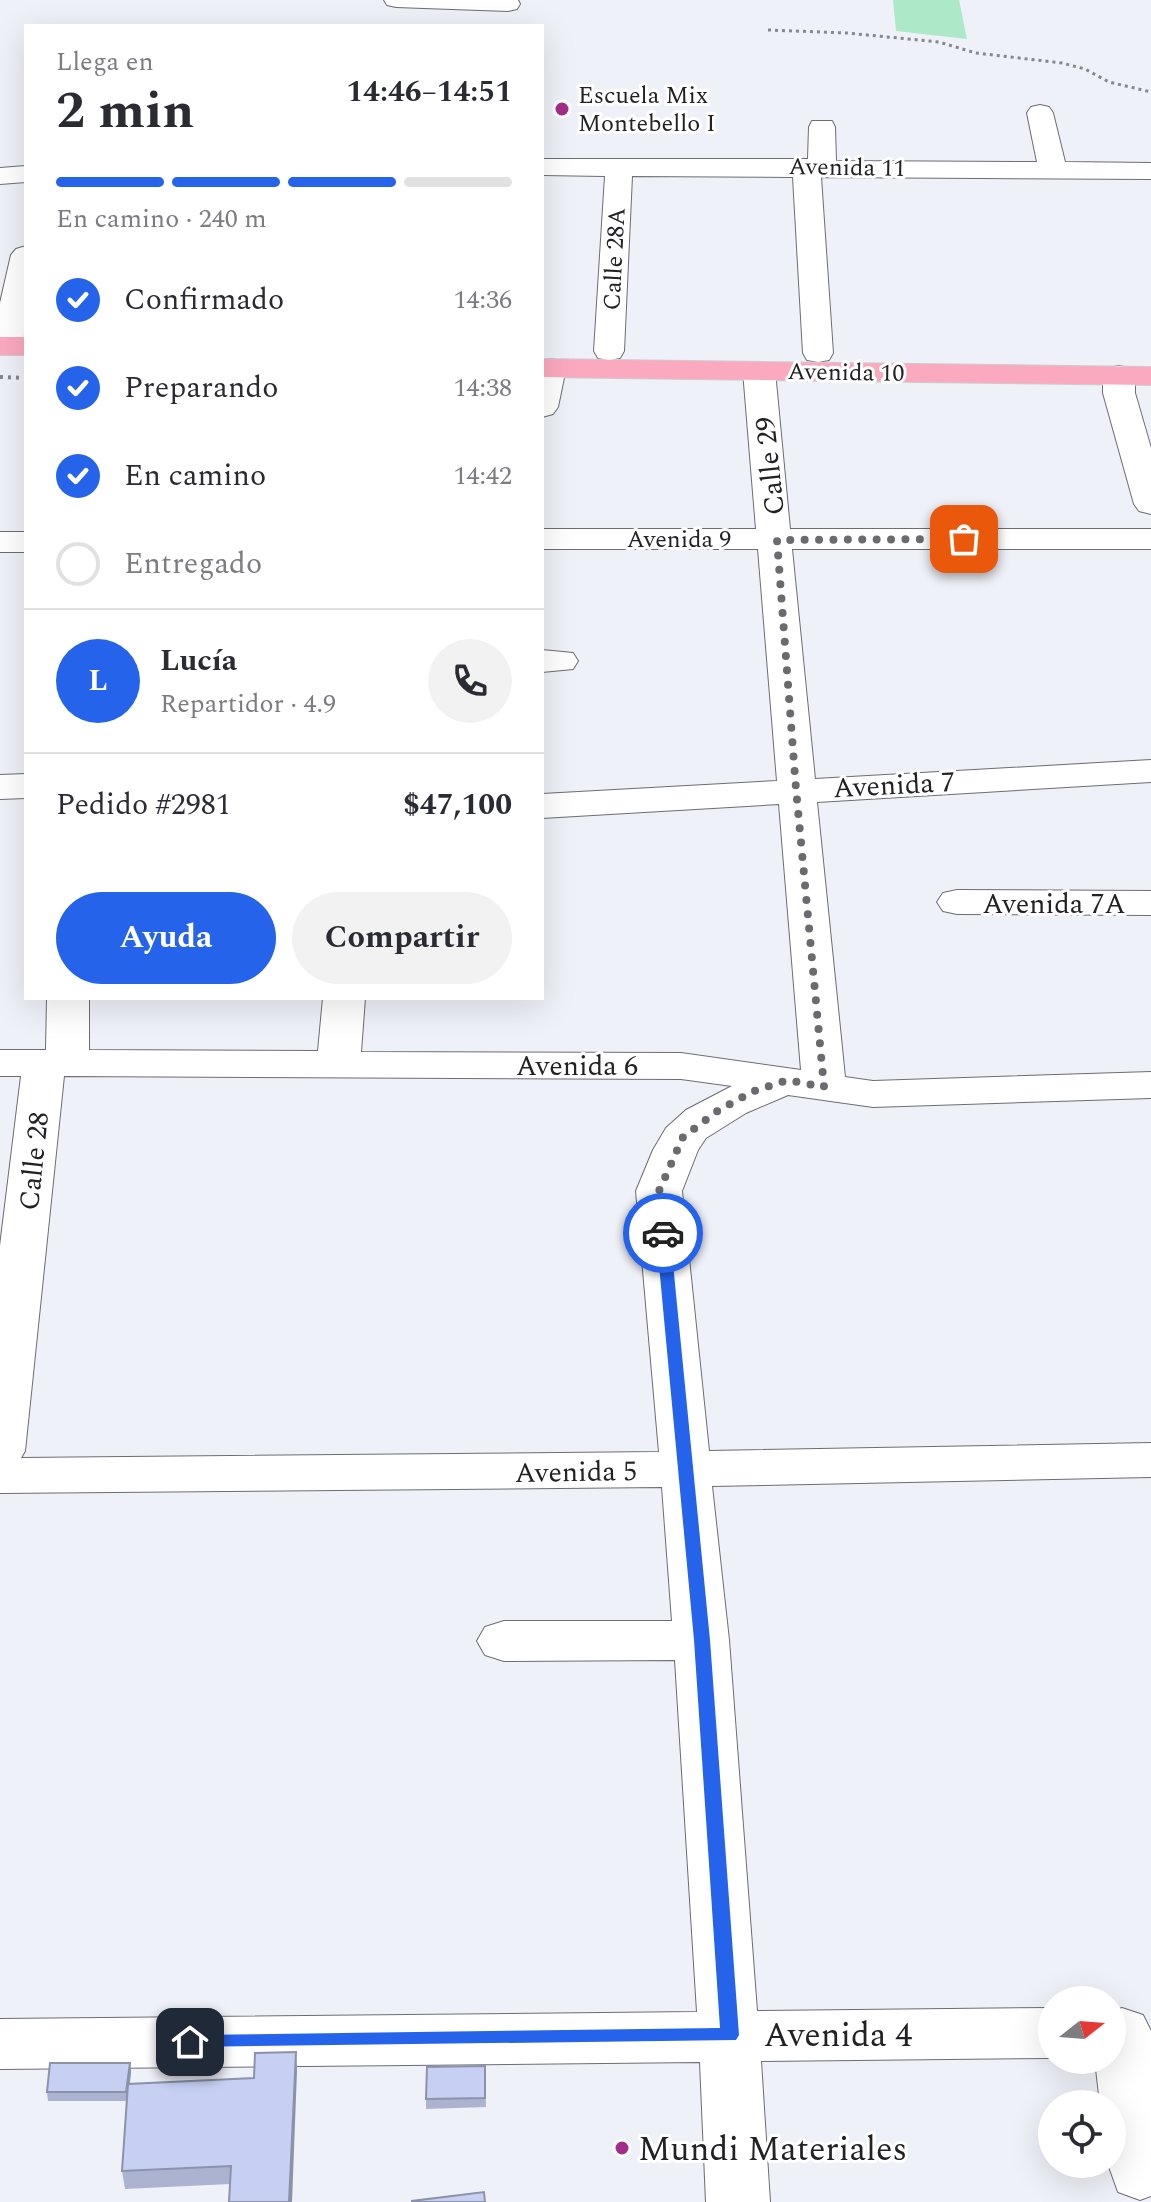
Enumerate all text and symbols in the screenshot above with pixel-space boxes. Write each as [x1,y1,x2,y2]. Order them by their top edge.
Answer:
text: Llega en [56,42,154,82]
text: 14:46–14:51 [346,69,512,115]
text: 2 min [56,72,194,151]
place label: Escuela Mix Montebello I [578,78,716,142]
marker: Escuela Mix Montebello I [553,100,571,118]
street label: Avenida 11 [788,149,906,187]
text: En camino · 240 m [56,199,267,239]
street label: Calle 28A [594,207,636,311]
text: Confirmado [124,277,284,323]
icon: check [56,278,100,322]
text: 14:36 [453,280,512,320]
street label: Avenida 10 [787,354,905,392]
text: Preparando [124,365,278,411]
icon: check [56,366,100,410]
text: 14:38 [453,368,512,408]
street label: Calle 29 [744,414,797,517]
text: En camino [124,453,266,499]
icon: check [56,454,100,498]
text: 14:42 [453,456,512,496]
pin [930,505,998,573]
icon: bag [942,517,986,561]
street label: Avenida 9 [627,522,731,558]
text: Entregado [124,541,262,587]
text: Lucía [160,638,237,684]
button: phone [428,639,512,723]
text: L [88,658,108,704]
text: Repartidor · 4.9 [160,684,336,724]
street label: Avenida 7 [832,761,956,810]
text: Pedido #2981 [56,782,231,828]
text: $47,100 [403,782,512,828]
street label: Avenida 7A [982,883,1126,926]
button: Ayuda [56,892,276,984]
button: Compartir [292,892,512,984]
street label: Avenida 6 [516,1045,638,1088]
street label: Calle 28 [8,1110,61,1213]
courier [623,1193,703,1273]
icon: car [641,1211,685,1255]
street label: Avenida 5 [515,1450,637,1495]
north arrow [1038,1986,1126,2074]
map controls [1038,1986,1126,2178]
pin [156,2008,224,2076]
street label: Avenida 4 [764,2010,912,2062]
icon: home [168,2020,212,2064]
button: locate [1038,2090,1126,2178]
place label: Mundi Materiales [638,2124,907,2176]
marker: Mundi Materiales [613,2139,631,2157]

